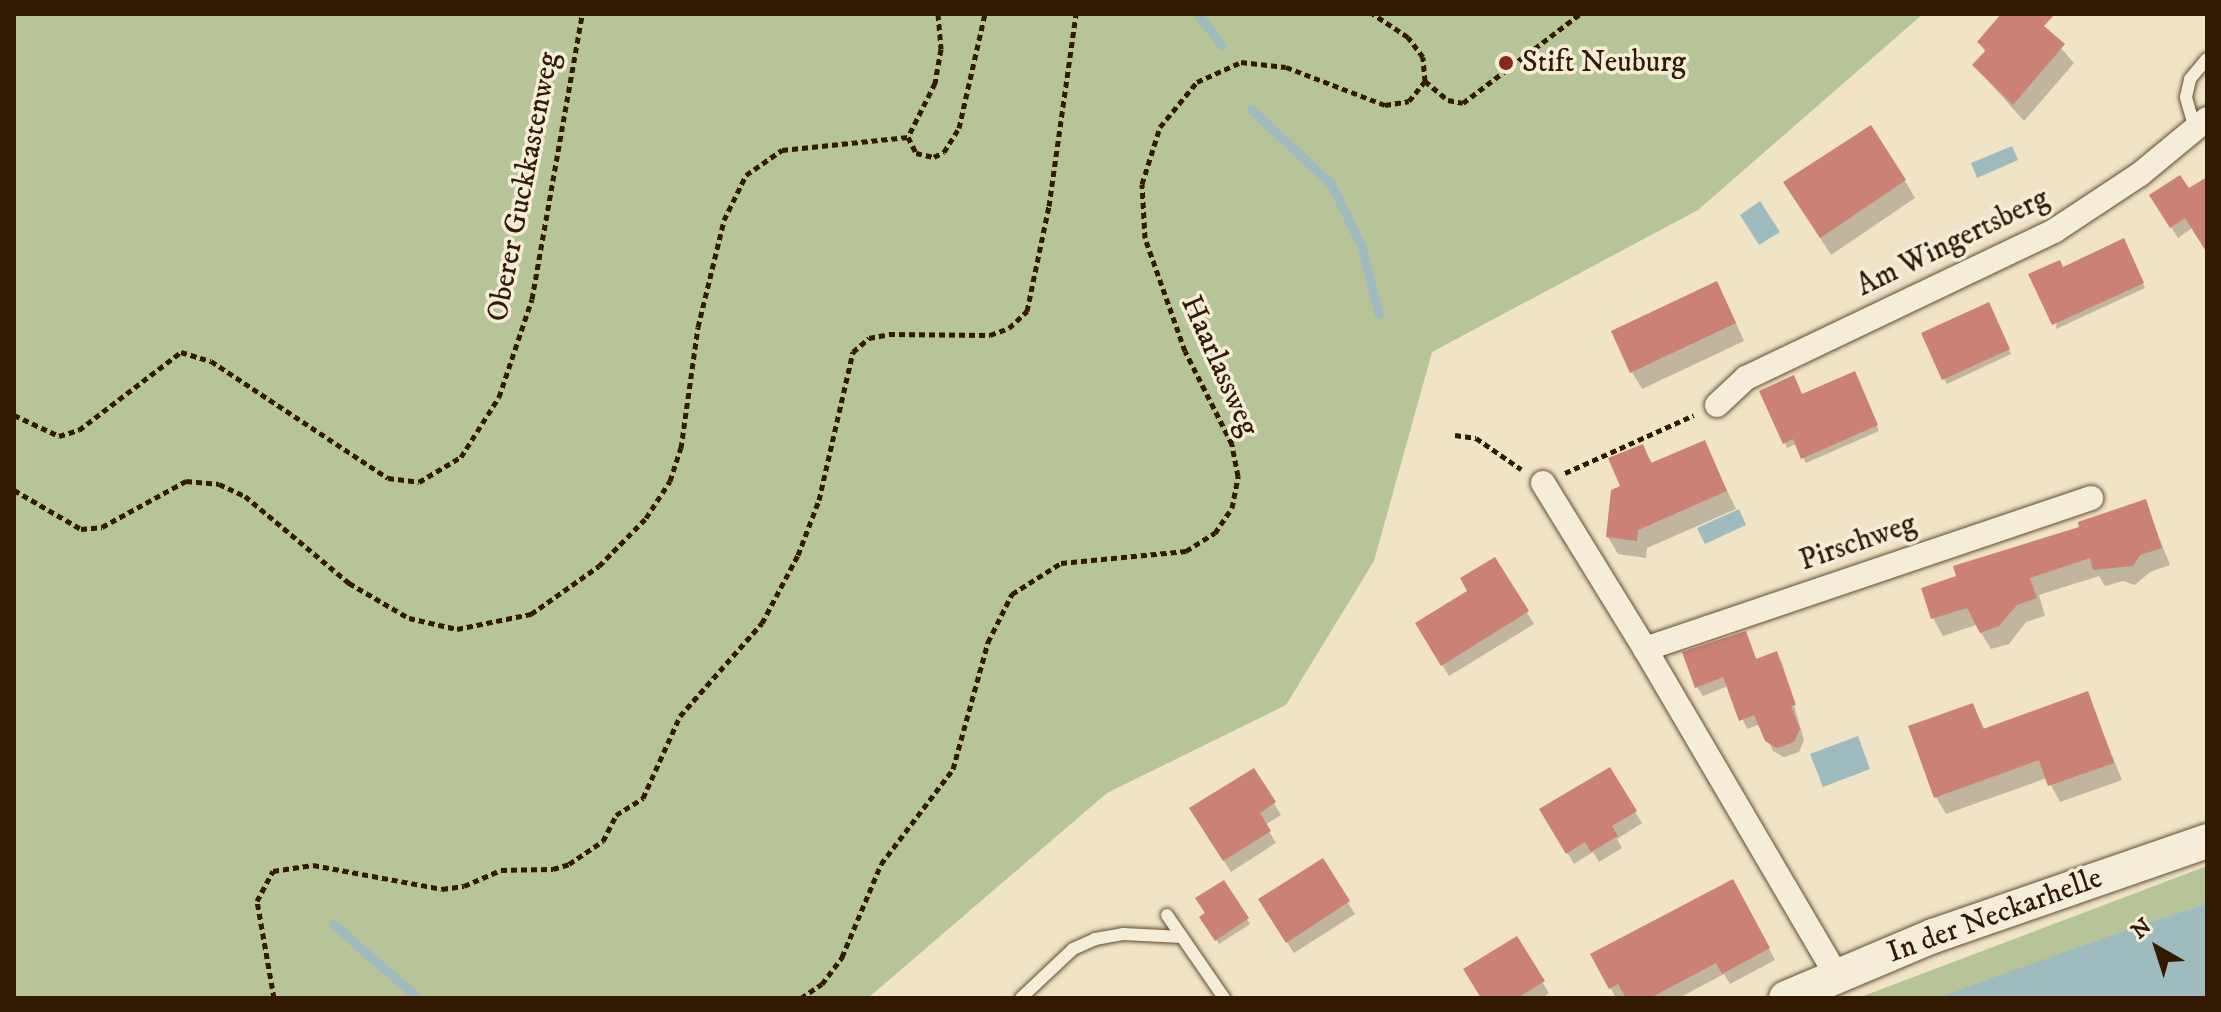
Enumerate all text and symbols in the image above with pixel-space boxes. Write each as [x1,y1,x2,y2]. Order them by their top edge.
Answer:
place label: Stift Neuburg [1522,45,1686,81]
street label: Oberer Guckkastenweg [480,49,568,325]
marker: Stift Neuburg [1497,54,1515,72]
street label: Am Wingertsberg [1851,181,2055,305]
street label: Haarlassweg [1172,290,1266,442]
street label: Pirschweg [1795,506,1921,580]
street label: In der Neckarhelle [1883,860,2107,972]
north arrow [2117,908,2197,988]
text: N [2126,913,2157,945]

